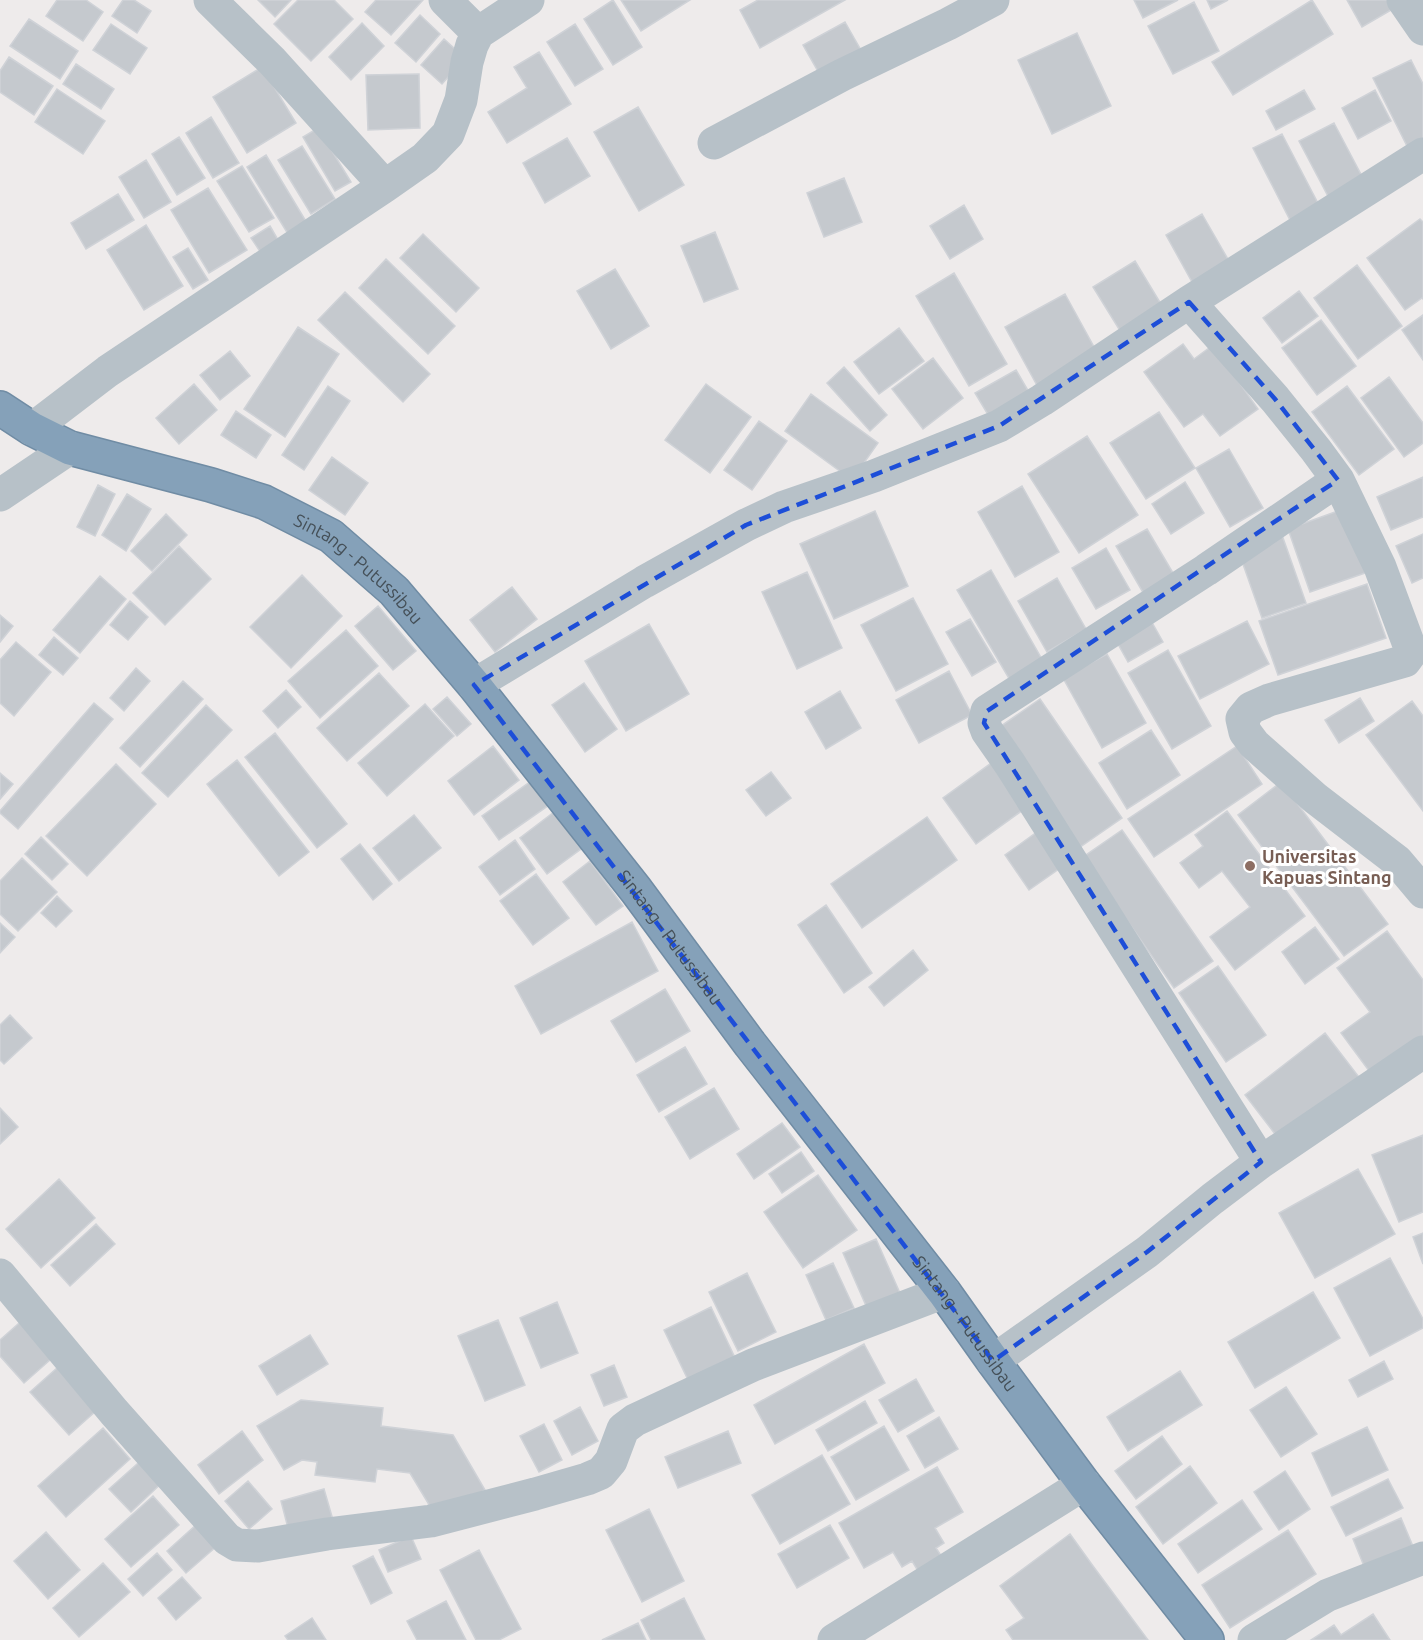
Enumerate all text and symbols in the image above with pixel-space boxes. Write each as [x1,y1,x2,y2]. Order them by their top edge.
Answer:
street label: Sintang - Putussibau [291,509,427,628]
place label: Universitas Kapuas Sintang [1262,846,1392,887]
marker: Universitas Kapuas Sintang [1243,859,1257,873]
street label: Sintang - Putussibau [614,866,727,1008]
street label: Sintang - Putussibau [909,1251,1022,1395]

